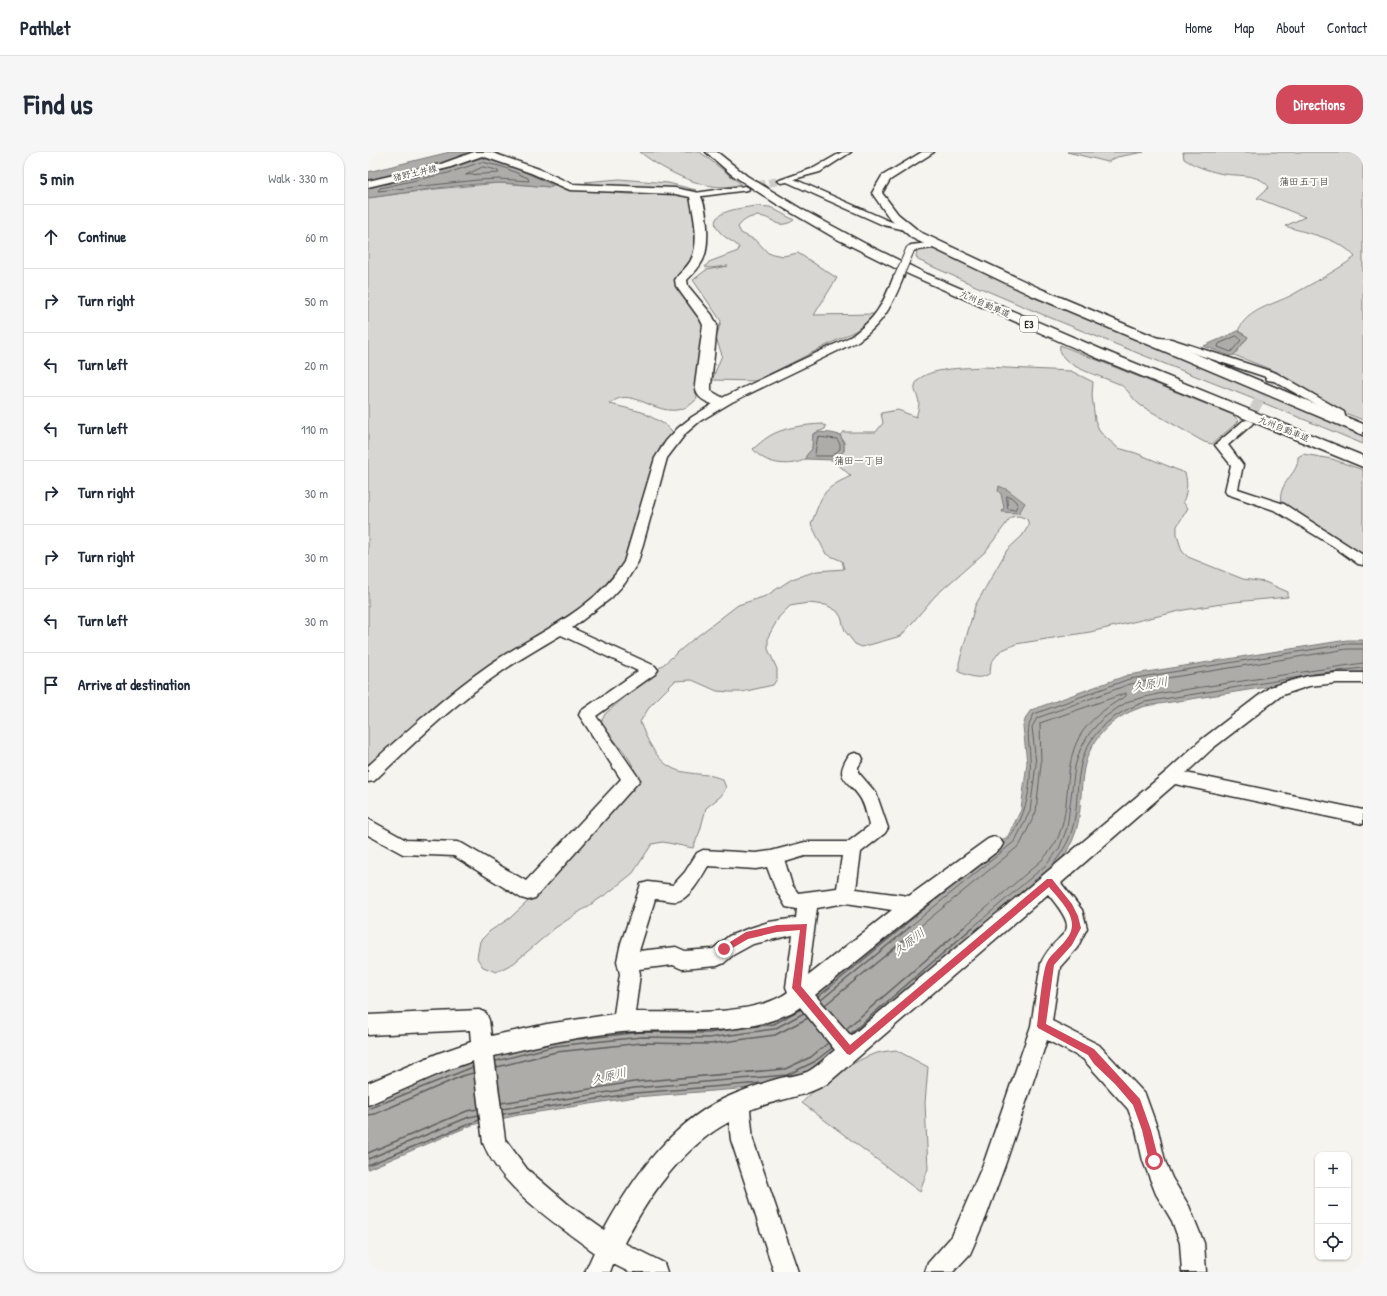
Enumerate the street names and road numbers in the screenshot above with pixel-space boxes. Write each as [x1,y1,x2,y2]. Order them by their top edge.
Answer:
street label: 猪野土井線 [392,162,438,184]
street label: 九州自動車道 [958,288,1012,320]
road number: E3 [1020,316,1038,332]
street label: 九州自動車道 [1257,413,1311,445]

